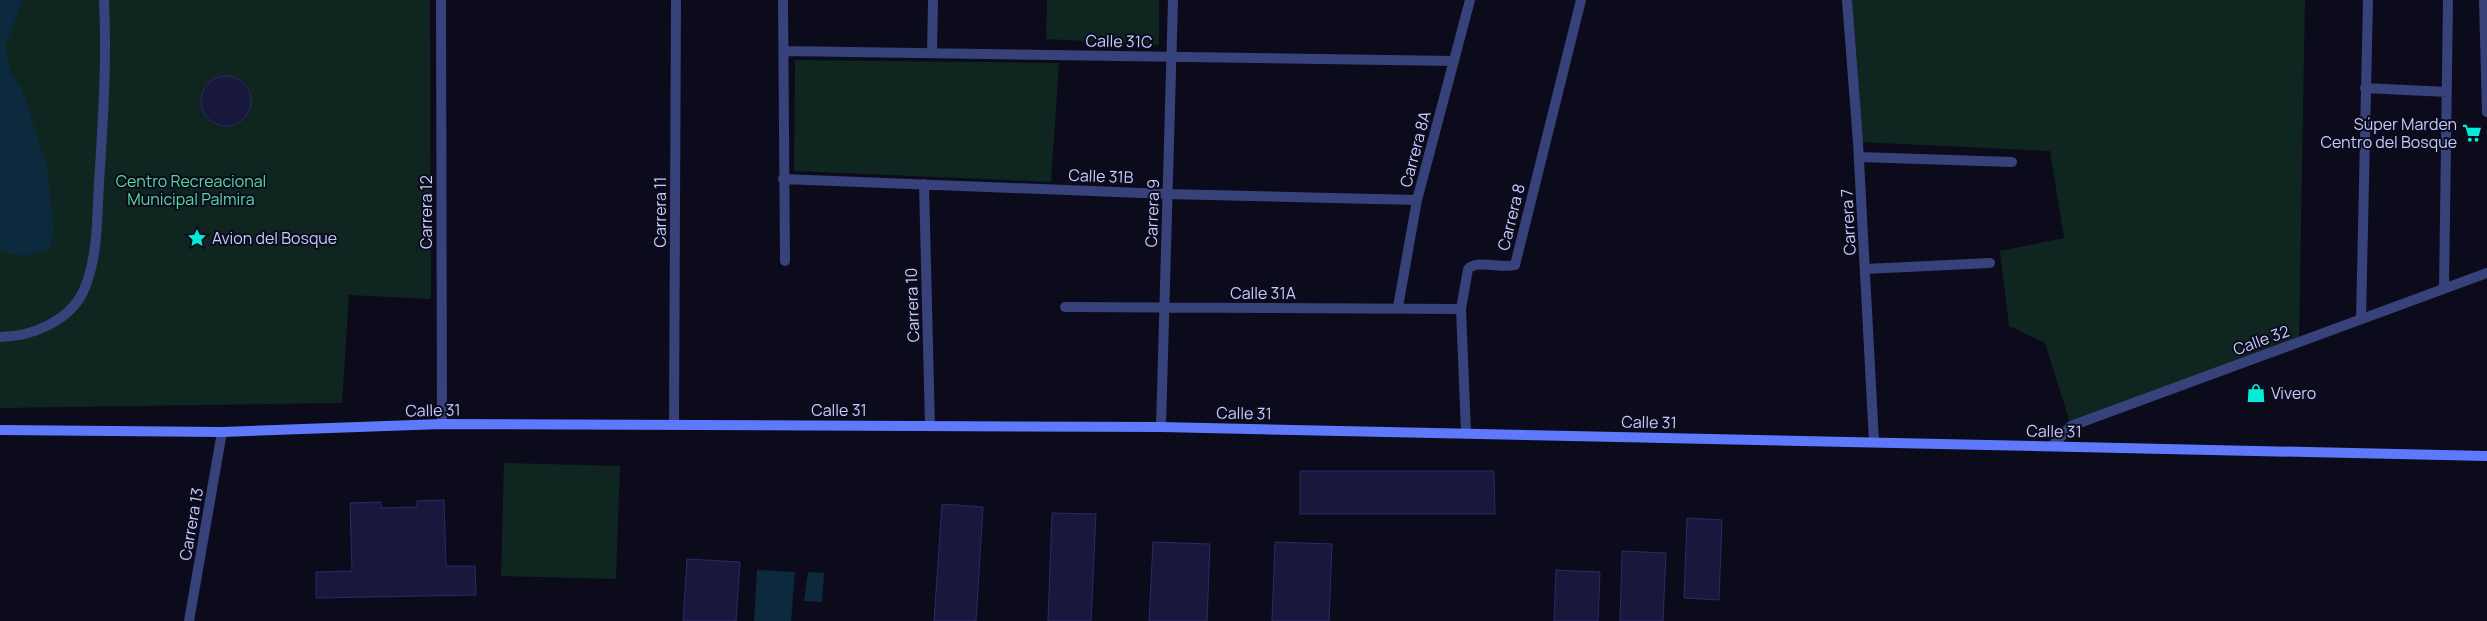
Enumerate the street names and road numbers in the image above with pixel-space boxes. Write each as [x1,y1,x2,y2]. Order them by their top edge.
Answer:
street label: Calle 31C [1085,29,1153,53]
street label: Carrera 8A [1394,108,1436,190]
street label: Calle 31B [1068,164,1134,188]
street label: Carrera 12 [415,175,437,249]
street label: Carrera 11 [649,176,671,248]
street label: Carrera 9 [1140,178,1164,248]
street label: Carrera 8 [1492,181,1530,253]
street label: Carrera 7 [1835,188,1861,256]
street label: Carrera 10 [900,267,924,343]
street label: Calle 31A [1230,282,1296,304]
street label: Calle 32 [2230,320,2292,360]
street label: Calle 31 [405,399,461,421]
street label: Calle 31 [811,399,867,421]
street label: Calle 31 [1216,402,1272,424]
street label: Calle 31 [1621,411,1677,433]
street label: Calle 31 [2026,420,2082,442]
street label: Carrera 13 [174,486,208,562]

